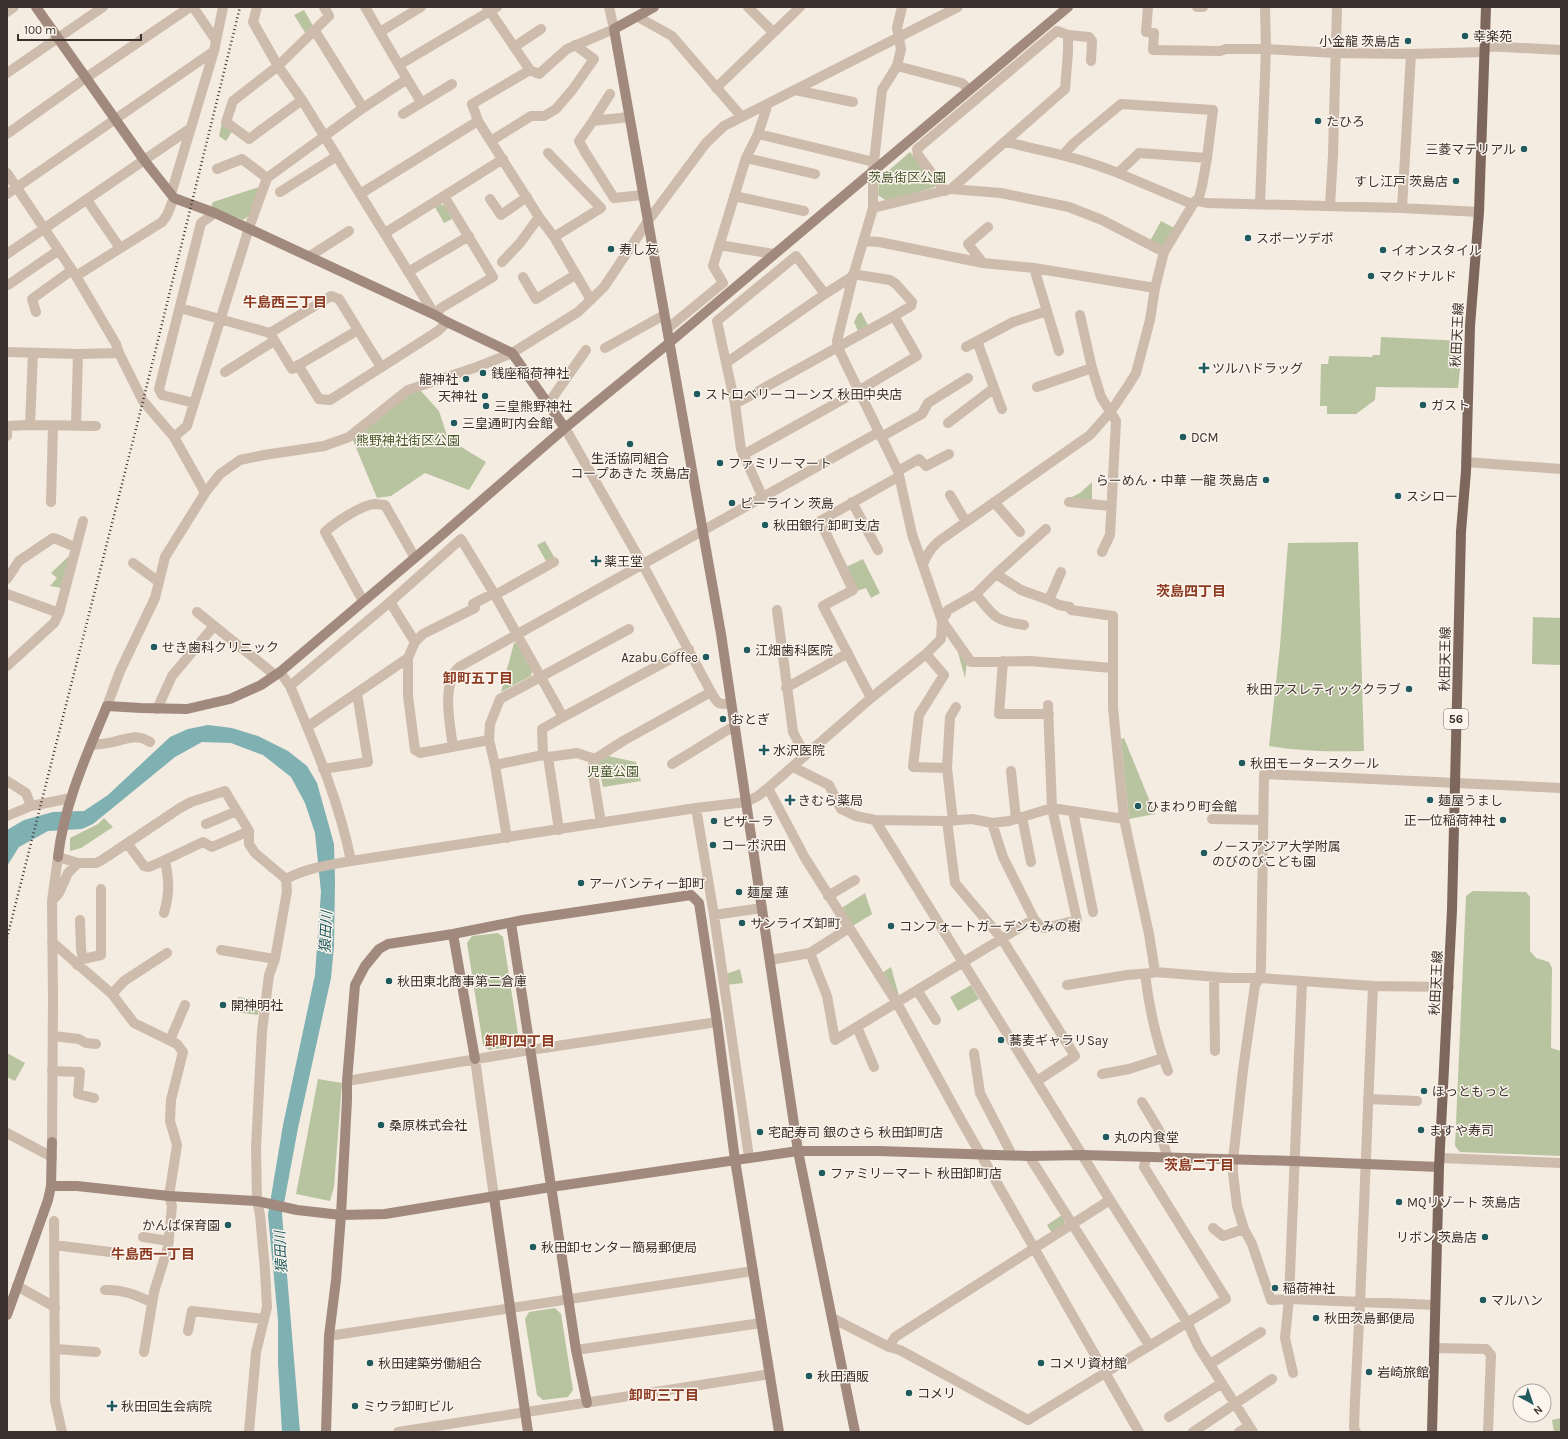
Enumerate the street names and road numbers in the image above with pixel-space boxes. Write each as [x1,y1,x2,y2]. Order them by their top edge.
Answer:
street label: 秋田天王線 [1448,302,1466,368]
street label: 秋田天王線 [1437,626,1453,692]
road number: 56 [1444,709,1468,729]
street label: 秋田天王線 [1427,950,1445,1016]

